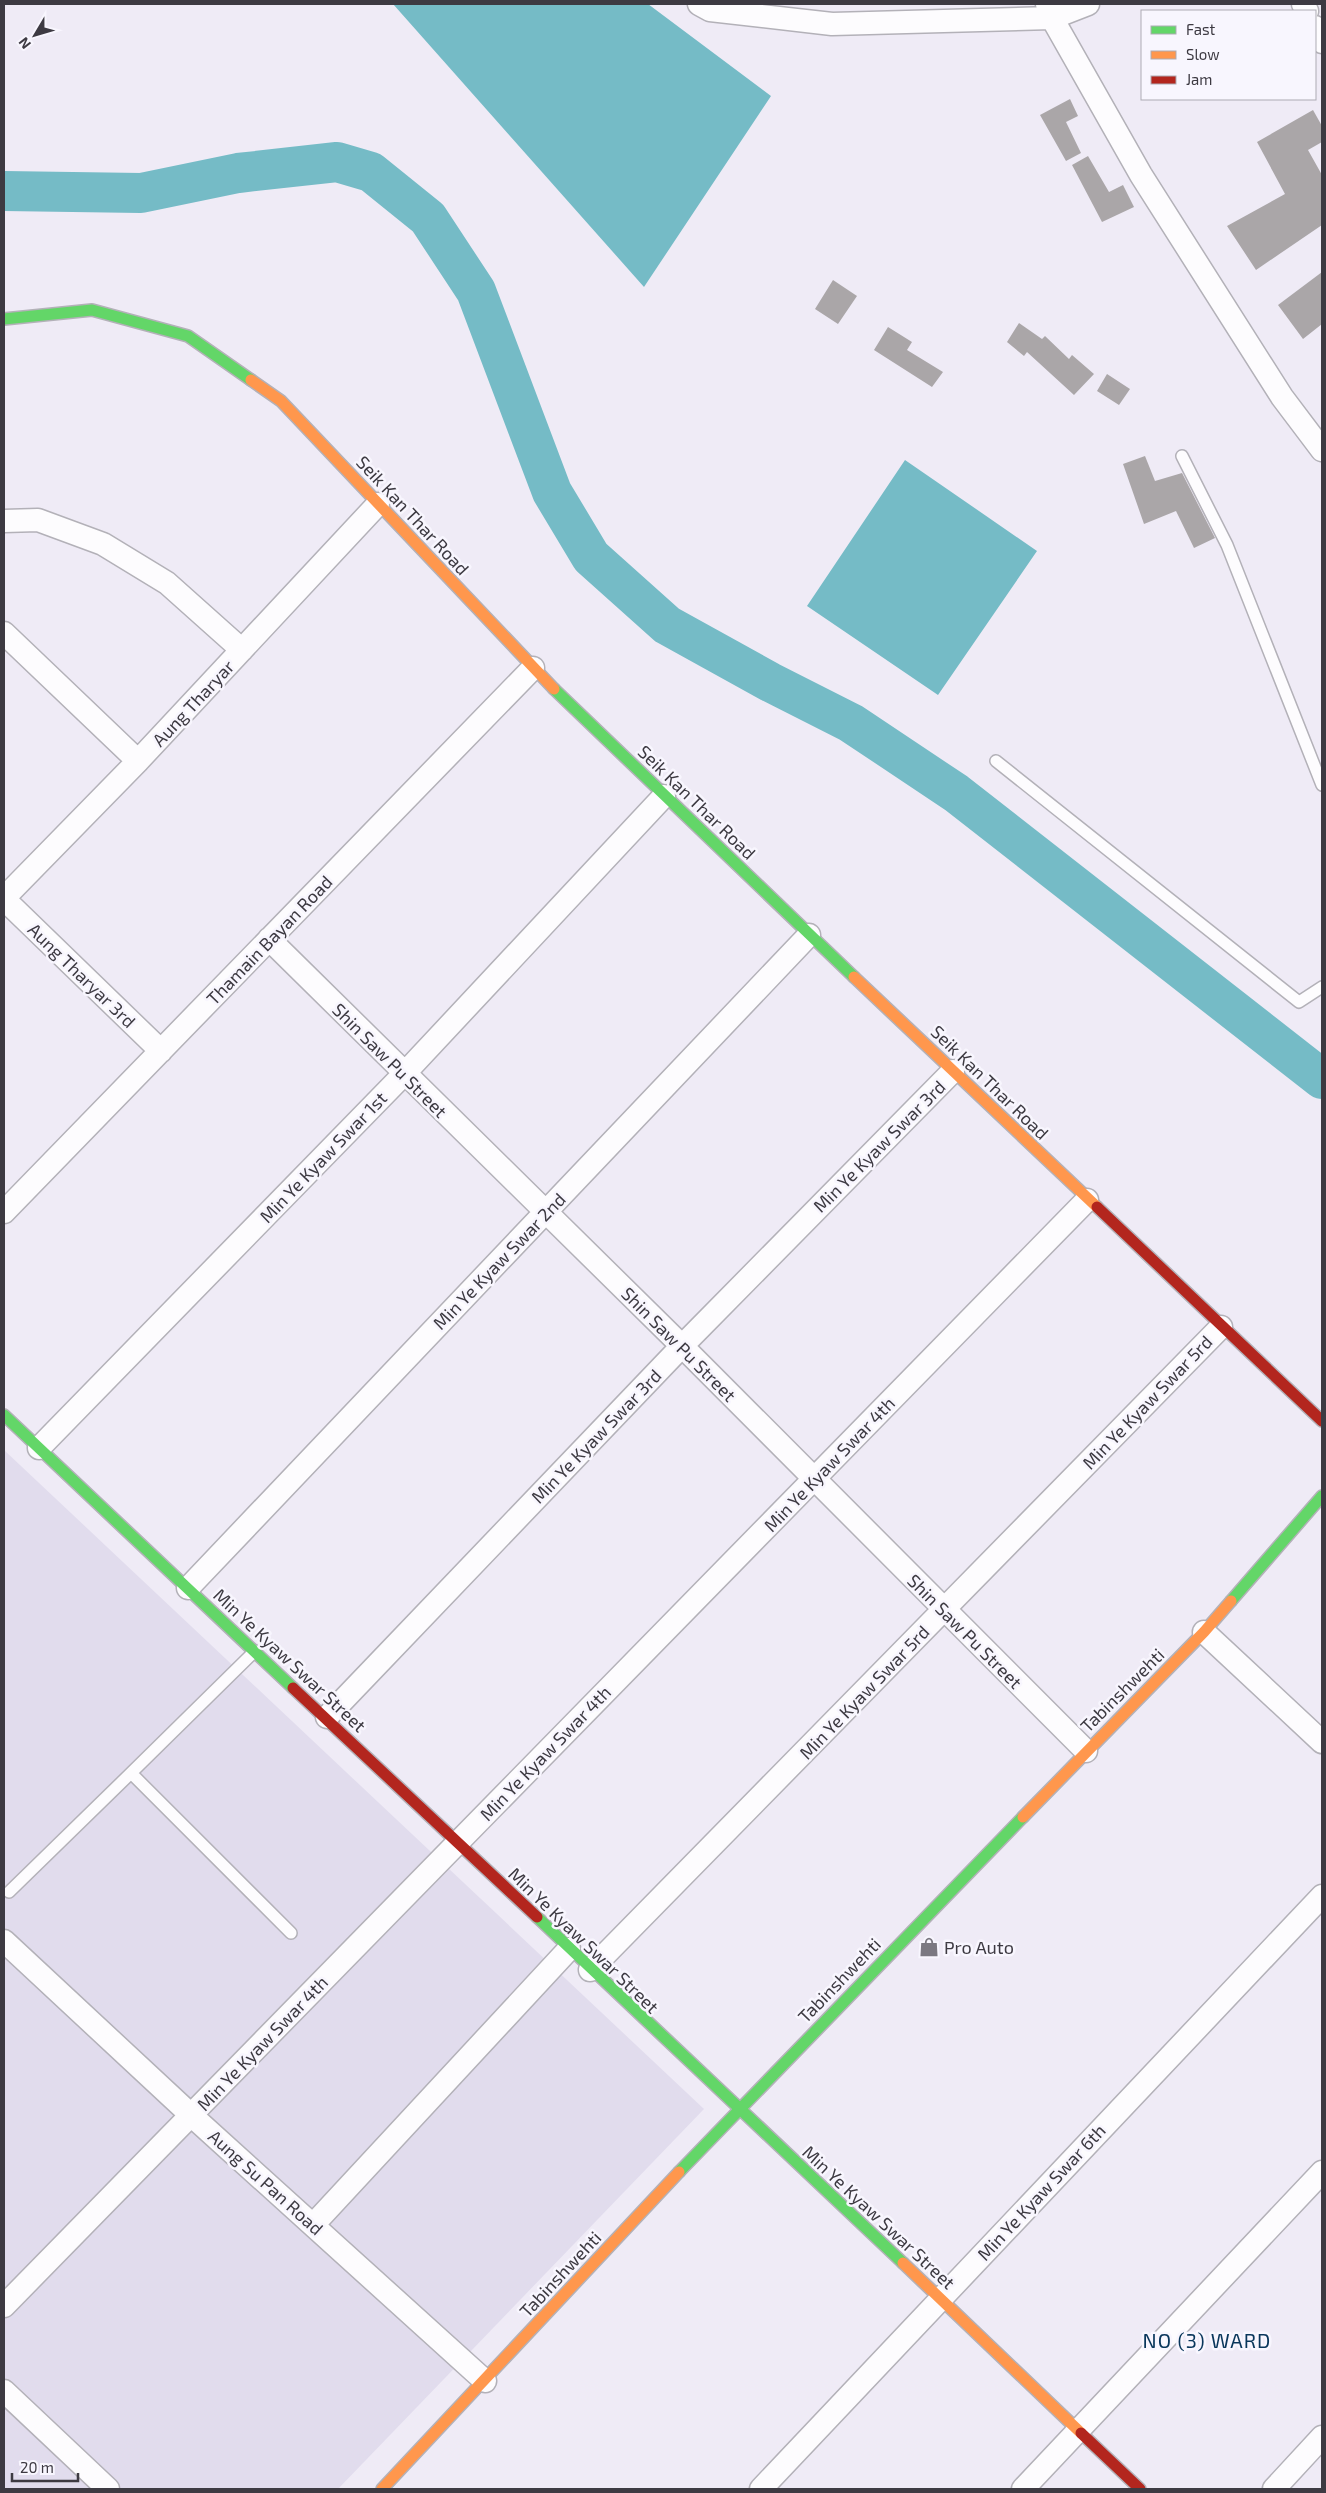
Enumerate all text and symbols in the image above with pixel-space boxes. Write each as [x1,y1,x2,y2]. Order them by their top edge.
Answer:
north arrow [10,10,60,60]
legend [1141,10,1316,100]
text: Fast [1186,20,1216,38]
text: N [15,34,34,53]
text: Slow [1186,45,1220,63]
text: Jam [1186,70,1212,88]
street label: Seik Kan Thar Road [352,451,474,579]
street label: Aung Tharyar [147,655,239,751]
street label: Seik Kan Thar Road [634,740,760,864]
street label: Thamain Bayan Road [201,871,337,1009]
street label: Aung Tharyar 3rd [24,918,140,1032]
street label: Shin Saw Pu Street [328,998,452,1122]
street label: Seik Kan Thar Road [927,1020,1053,1144]
street label: Min Ye Kyaw Swar 3rd [808,1075,950,1217]
street label: Min Ye Kyaw Swar 1st [255,1087,391,1227]
street label: Min Ye Kyaw Swar 2nd [428,1188,570,1334]
street label: Shin Saw Pu Street [617,1282,741,1406]
street label: Min Ye Kyaw Swar 5rd [1077,1331,1217,1473]
street label: Min Ye Kyaw Swar 3rd [526,1364,666,1508]
street label: Min Ye Kyaw Swar 4th [759,1392,899,1536]
street label: Shin Saw Pu Street [903,1569,1027,1693]
street label: Min Ye Kyaw Swar Street [209,1584,371,1736]
street label: Min Ye Kyaw Swar 5rd [794,1621,934,1763]
street label: Tabinshwehti [1075,1643,1169,1737]
street label: Min Ye Kyaw Swar 4th [475,1681,615,1825]
street label: Min Ye Kyaw Swar Street [504,1862,664,2018]
street label: Tabinshwehti [793,1933,885,2027]
shop icon: Pro Auto [918,1936,940,1958]
place label: Pro Auto [944,1936,1014,1958]
street label: Min Ye Kyaw Swar 4th [192,1971,332,2115]
street label: Min Ye Kyaw Swar 6th [972,2119,1110,2265]
street label: Aung Su Pan Road [204,2125,328,2239]
street label: Min Ye Kyaw Swar Street [798,2141,960,2293]
street label: Tabinshwehti [515,2226,605,2322]
district label: NO (3) WARD [1143,2328,1271,2352]
scale bar [12,2450,79,2482]
text: 20 m [20,2458,54,2476]

